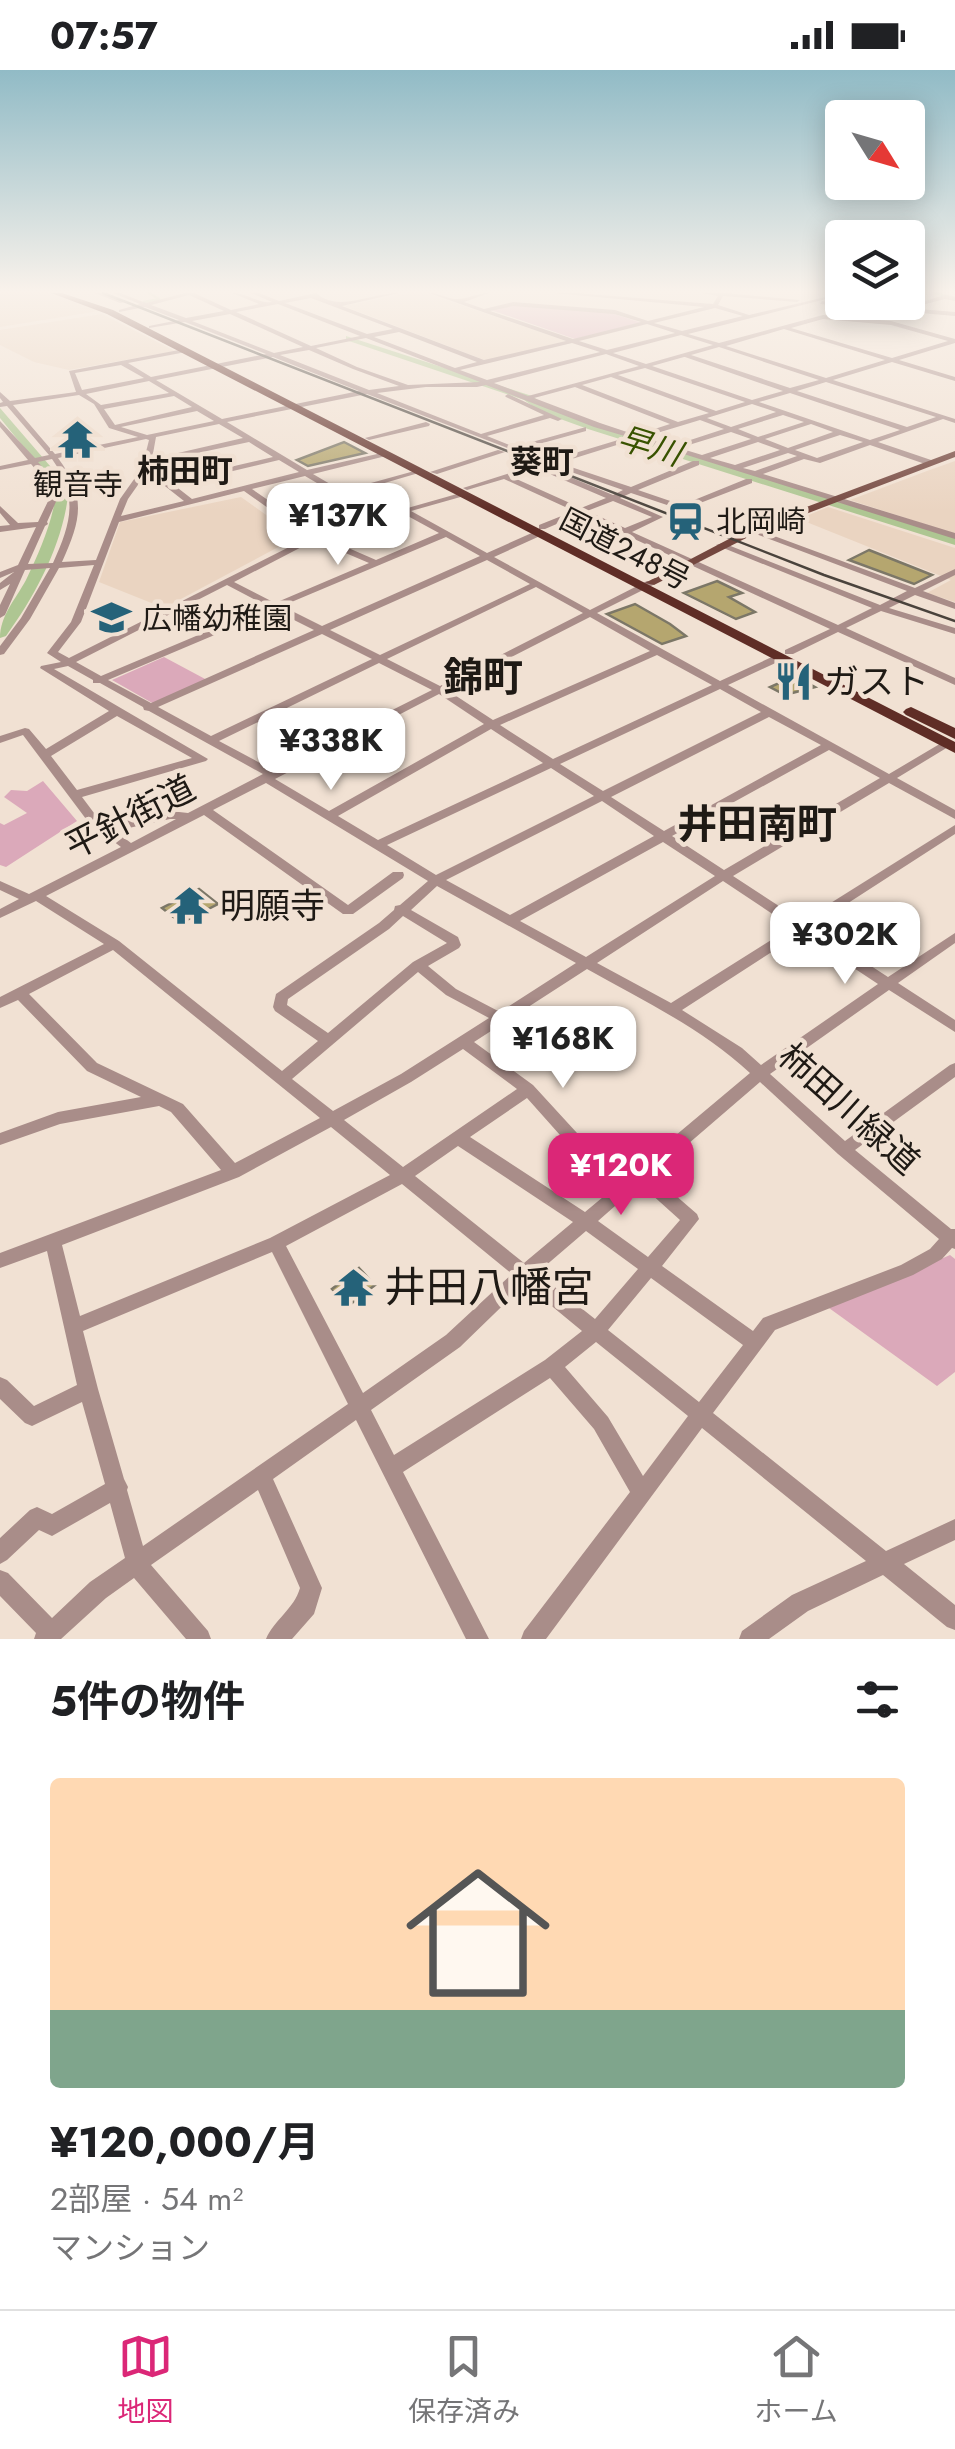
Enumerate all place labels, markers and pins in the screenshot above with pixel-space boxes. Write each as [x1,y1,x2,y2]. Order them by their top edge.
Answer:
temple icon: 観音寺 [57,419,99,461]
place label: 観音寺 [33,463,123,506]
pin: ¥137K [268,483,408,568]
station icon: 北岡崎 [665,500,707,542]
place label: 北岡崎 [716,500,806,543]
school or university icon: 広幡幼稚園 [91,597,133,639]
place label: 広幡幼稚園 [142,597,292,640]
place label: ガスト [824,657,929,707]
restaurant icon: ガスト [773,661,815,703]
pin: ¥338K [261,708,401,793]
place label: 明願寺 [220,881,325,931]
temple icon: 明願寺 [169,885,211,927]
pin: ¥302K [775,902,915,987]
pin: ¥168K [493,1006,633,1091]
pin: ¥120K [551,1133,691,1218]
place label: 井田八幡宮 [384,1257,594,1318]
temple icon: 井田八幡宮 [333,1266,375,1308]

